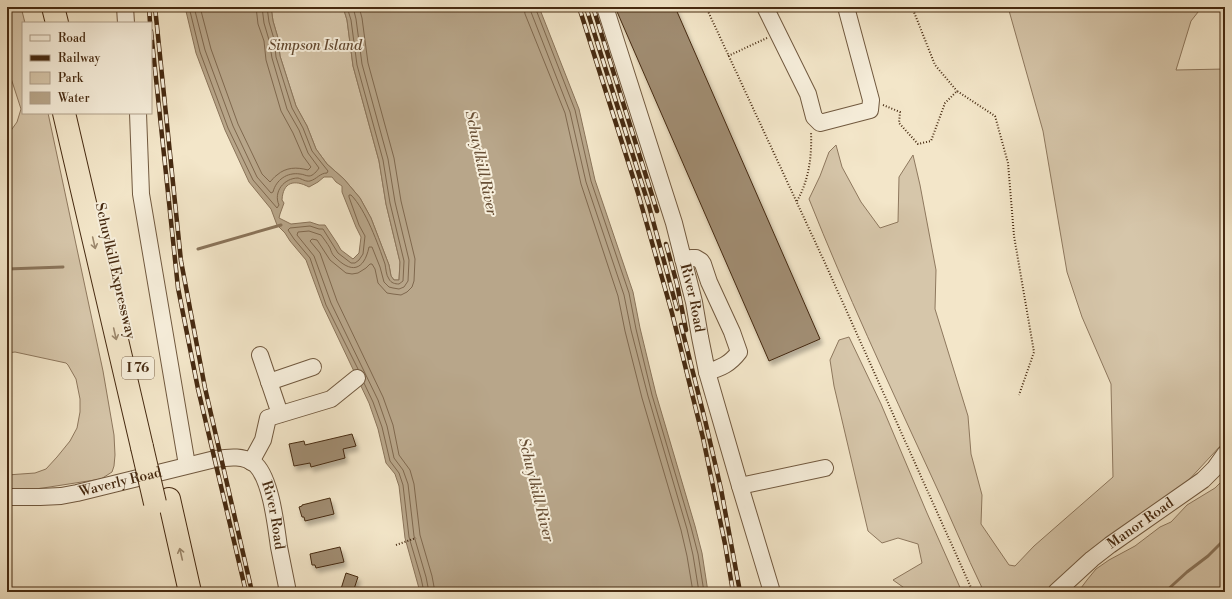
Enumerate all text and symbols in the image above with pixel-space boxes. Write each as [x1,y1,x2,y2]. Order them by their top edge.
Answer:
legend [22,22,152,114]
text: Road [58,31,86,46]
park label: Simpson Island [268,37,363,55]
text: Railway [58,51,100,66]
text: Park [58,71,84,86]
text: Water [57,91,90,106]
water label: Schuylkill River [461,109,502,218]
street label: Schuylkill Expressway [91,201,139,341]
one-way arrow [90,236,98,249]
street label: River Road [676,262,708,334]
one-way arrow [112,328,120,341]
road number: I 76 [122,357,154,379]
water label: Schuylkill River [514,436,558,545]
street label: Waverly Road [76,463,164,501]
street label: River Road [257,478,288,551]
street label: Manor Road [1104,494,1177,553]
one-way arrow [177,548,185,561]

